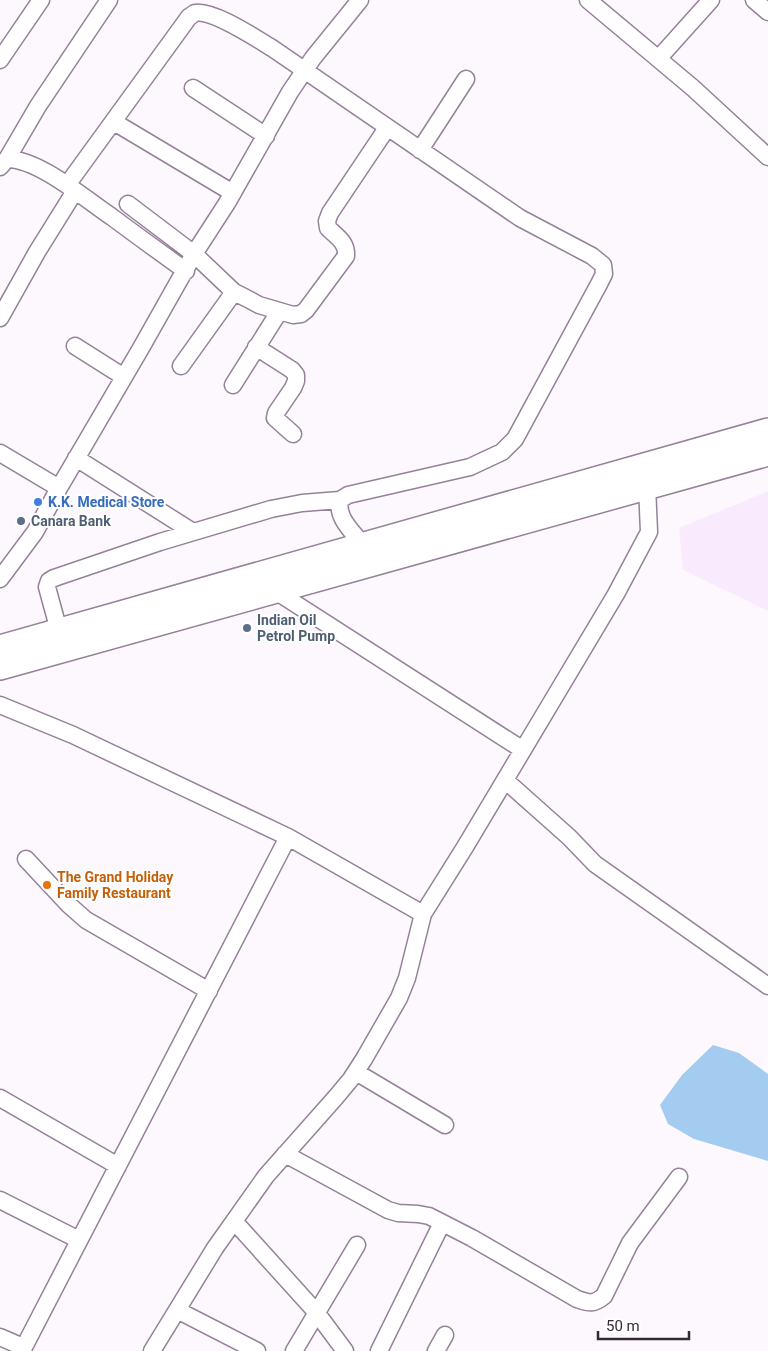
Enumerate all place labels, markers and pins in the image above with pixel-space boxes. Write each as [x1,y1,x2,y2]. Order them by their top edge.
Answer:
place label: K.K. Medical Store [48,494,165,510]
marker: K.K. Medical Store [32,496,44,508]
place label: Canara Bank [31,513,111,529]
marker: Canara Bank [15,515,27,527]
place label: Indian Oil Petrol Pump [257,612,335,644]
marker: Indian Oil Petrol Pump [241,622,253,634]
place label: The Grand Holiday Family Restaurant [57,869,174,901]
marker: The Grand Holiday Family Restaurant [41,879,53,891]

